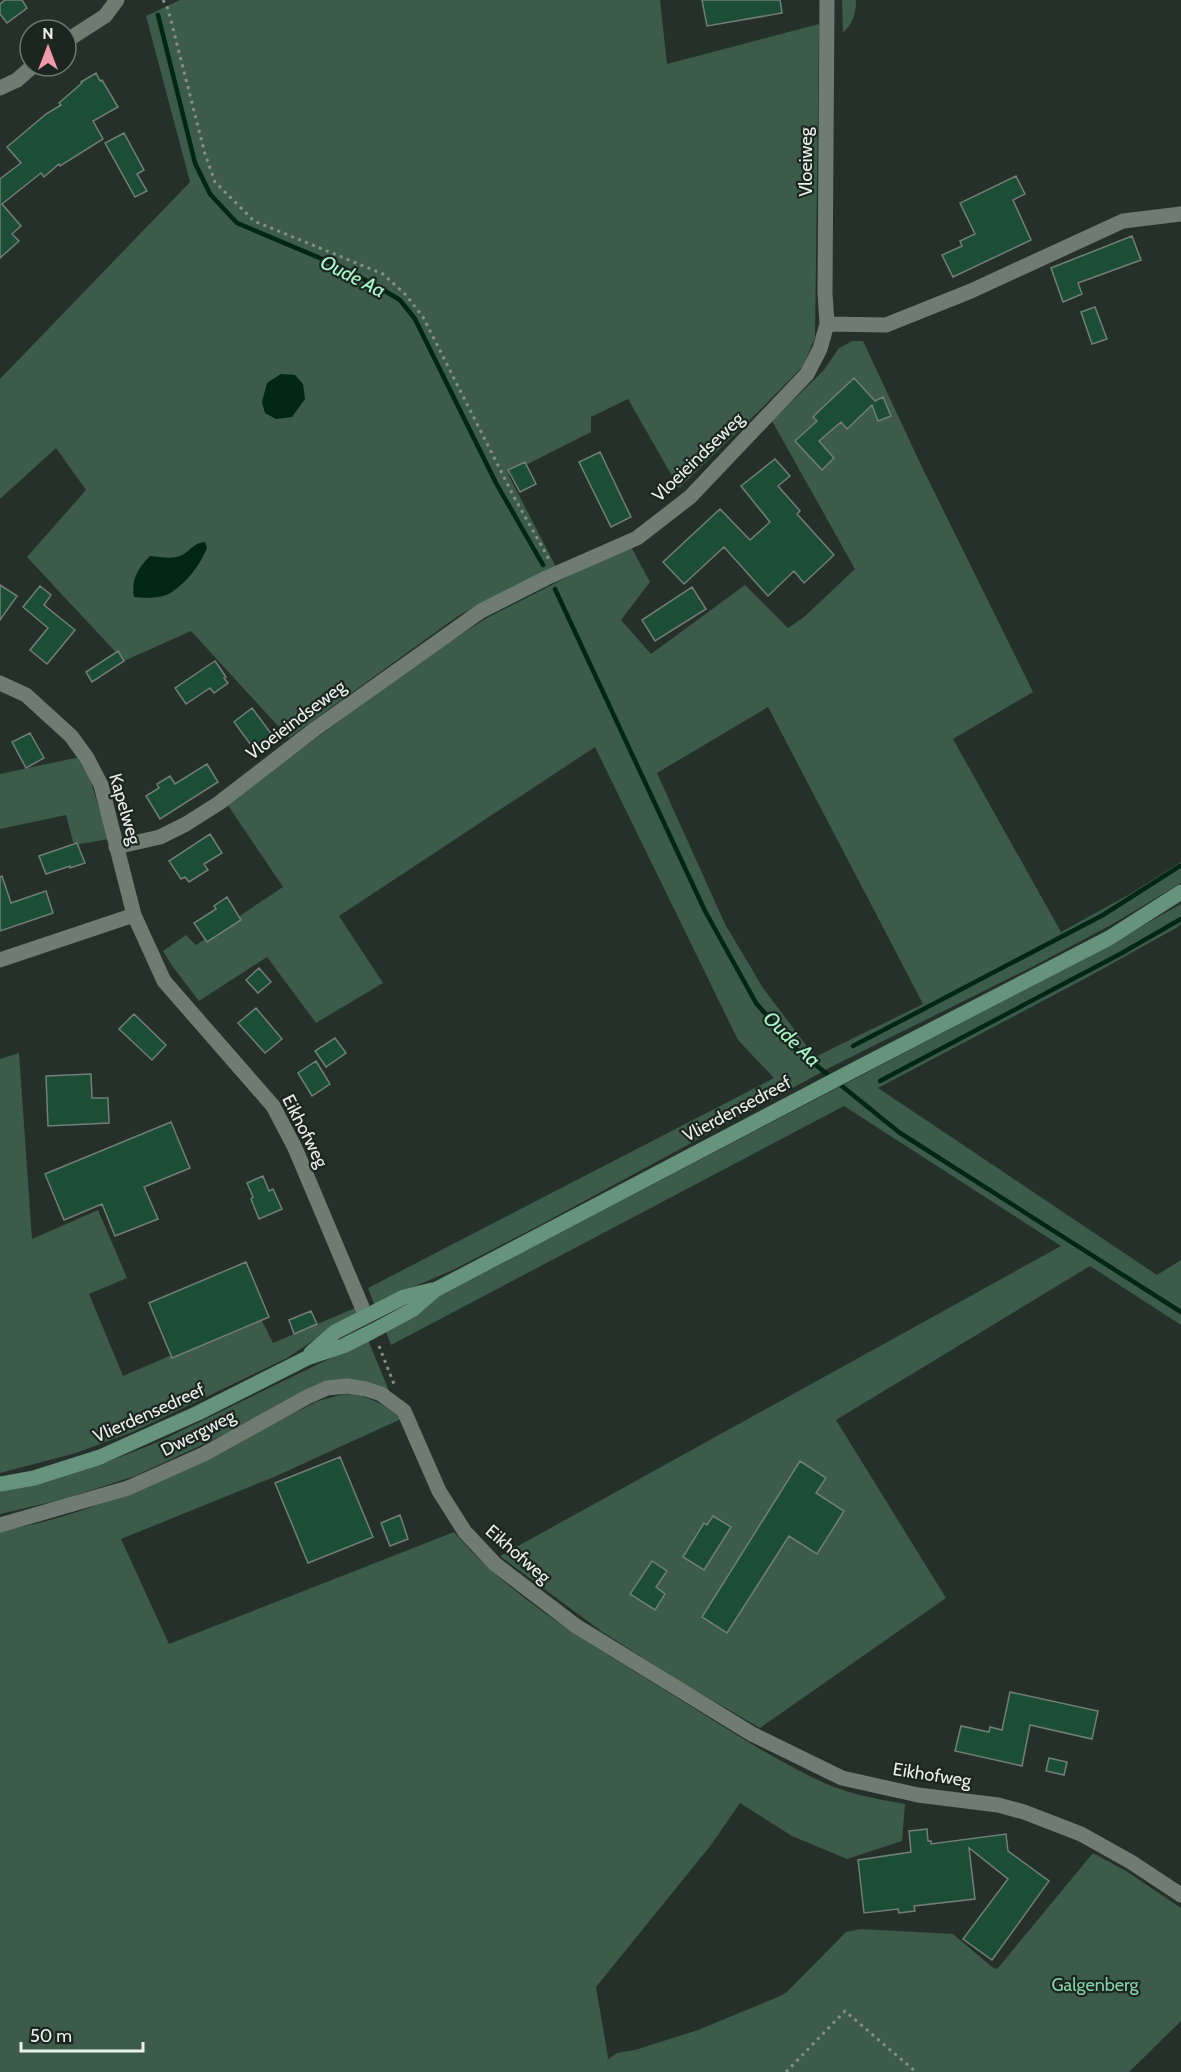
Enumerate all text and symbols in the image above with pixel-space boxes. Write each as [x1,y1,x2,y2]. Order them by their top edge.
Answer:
north arrow [18,18,78,78]
text: N [42,24,54,43]
street label: Vloeiweg [795,126,817,197]
water label: Oude Aa [316,249,390,303]
street label: Vloeieindseweg [648,407,749,506]
street label: Vloeieindseweg [242,675,351,765]
street label: Kapelweg [104,771,146,848]
water label: Oude Aa [759,1006,825,1072]
street label: Vlierdensedreef [679,1071,795,1147]
street label: Eikhofweg [277,1091,333,1172]
street label: Vlierdensedreef [90,1379,208,1447]
street label: Dwergweg [157,1404,240,1461]
street label: Eikhofweg [481,1520,556,1589]
street label: Eikhofweg [891,1758,974,1792]
park label: Galgenberg [1052,1974,1140,1996]
scale bar [21,2015,142,2053]
text: 50 m [30,2025,72,2047]

